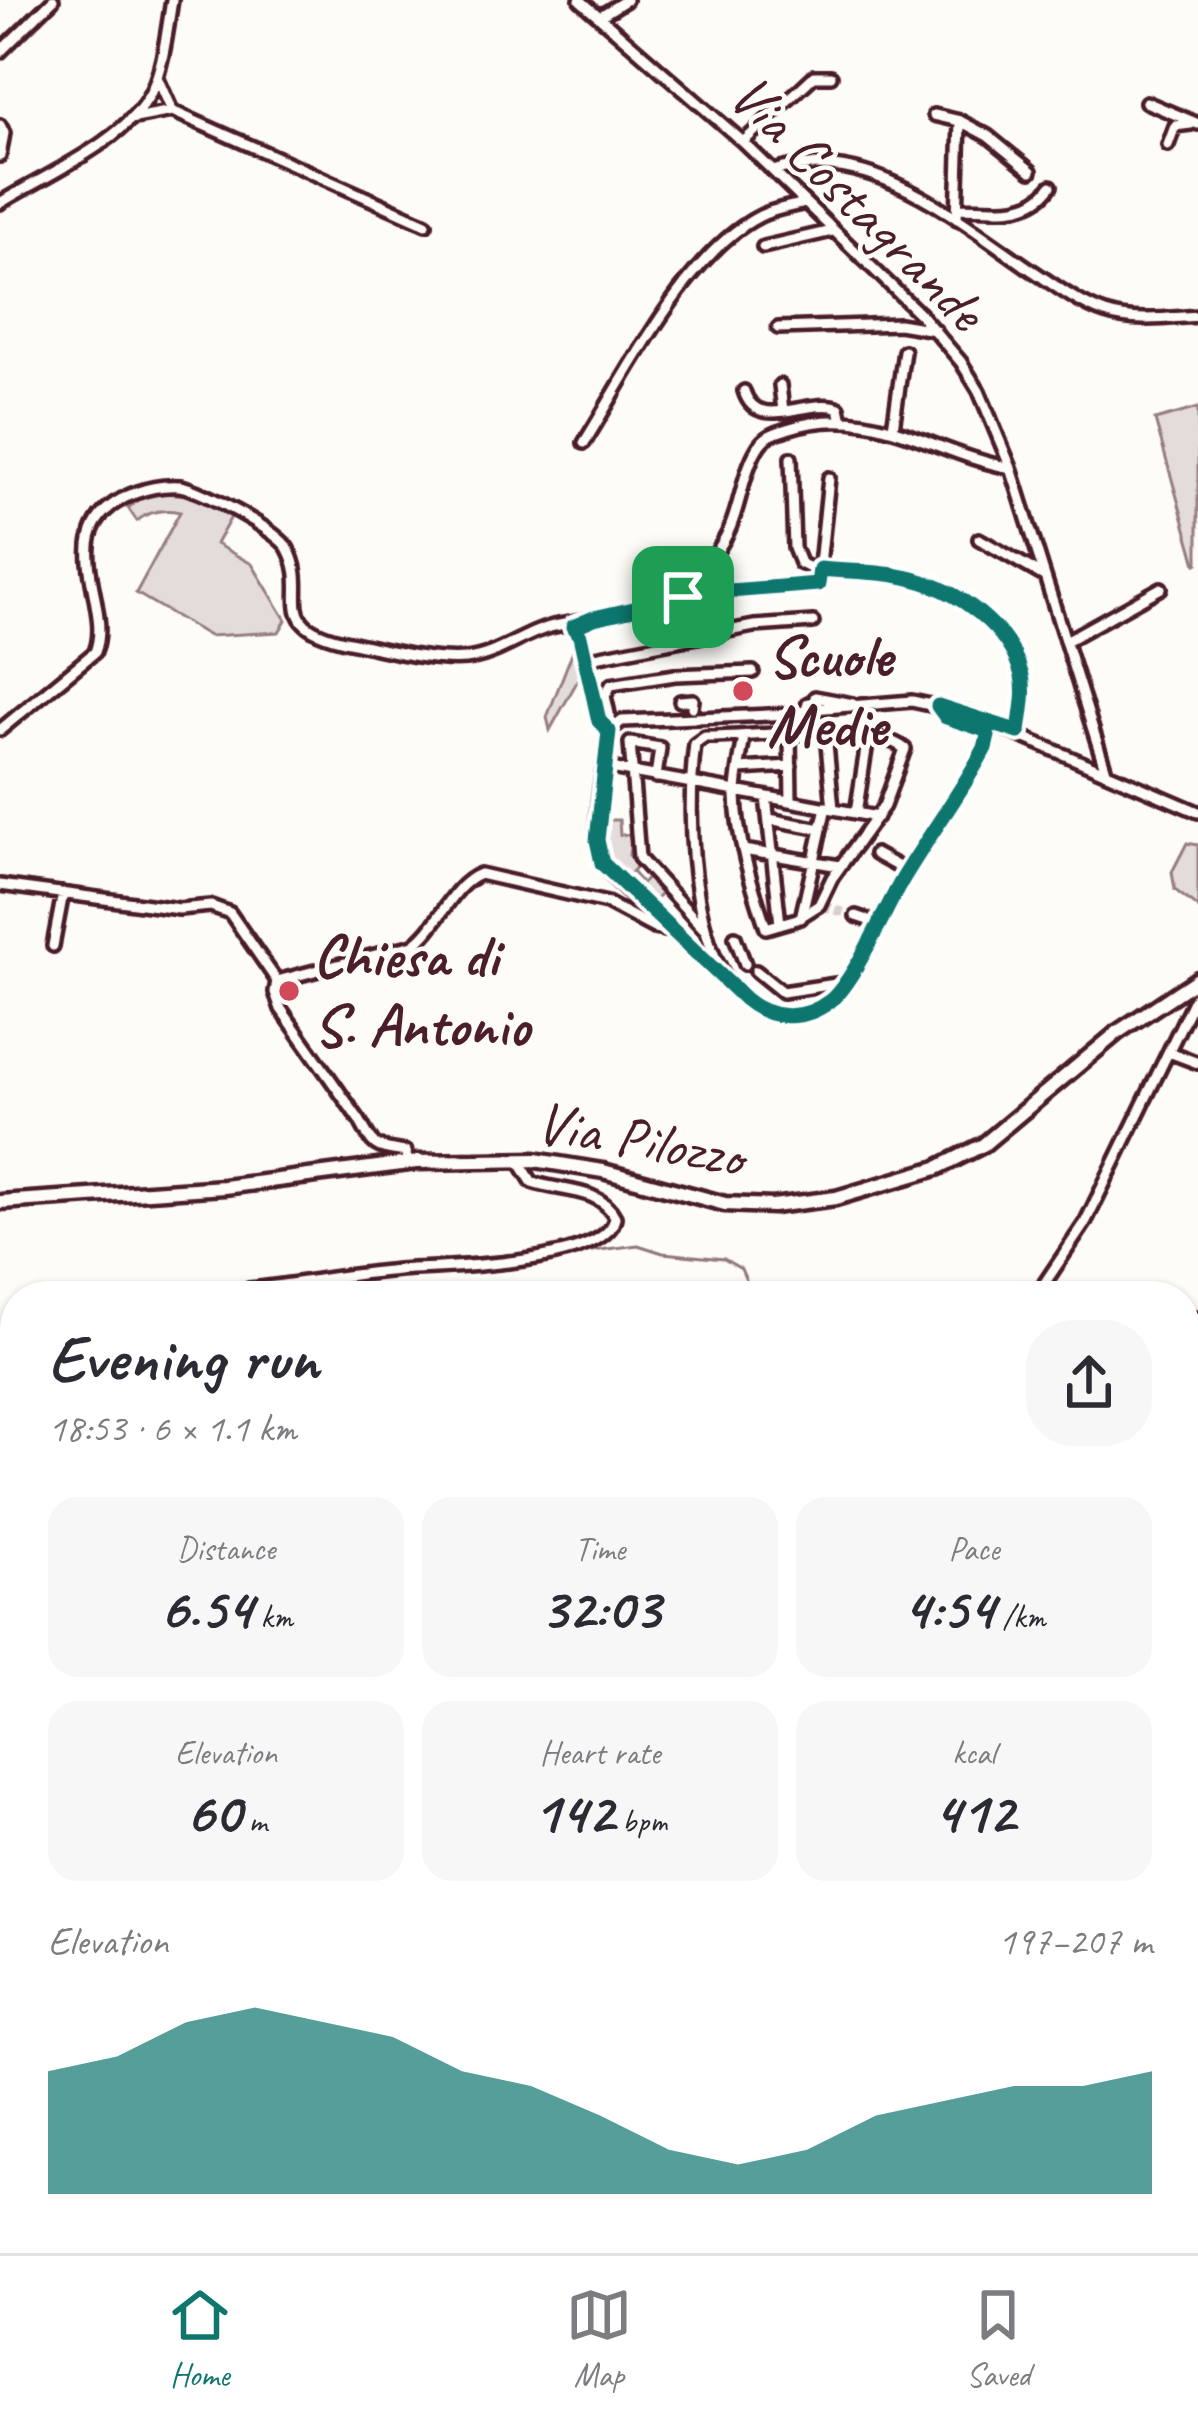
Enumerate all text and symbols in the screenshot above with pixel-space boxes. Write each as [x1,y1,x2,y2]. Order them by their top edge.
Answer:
street label: Via Costagrande [713,57,1005,349]
pin [632,546,734,648]
icon: arrive [650,564,716,630]
place label: Scuole Medie [767,618,896,763]
marker: Scuole Medie [730,678,756,704]
place label: Chiesa di S. Antonio [313,918,534,1063]
marker: Chiesa di S. Antonio [276,978,302,1004]
street label: Via Pilozzo [530,1083,755,1196]
text: Evening run [48,1317,318,1400]
button: share [1026,1320,1152,1446]
text: 18:53 · 6 × 1.1 km [48,1404,296,1453]
text: Distance [177,1528,275,1570]
text: Time [575,1528,625,1570]
text: Pace [949,1528,999,1570]
text: 6.54 [159,1570,252,1646]
text: 32:03 [540,1570,660,1646]
text: 4:54 [902,1570,994,1646]
text: km [252,1596,293,1638]
text: /km [994,1596,1046,1638]
text: Elevation [175,1732,277,1774]
text: Heart rate [540,1732,660,1774]
text: kcal [952,1732,996,1774]
text: 60 [185,1774,240,1850]
text: 142 [533,1774,614,1850]
text: 412 [934,1774,1015,1850]
text: m [240,1800,267,1842]
text: bpm [614,1800,667,1842]
text: Elevation [48,1917,168,1966]
text: 197–207 m [998,1917,1152,1966]
tab: Home [167,2282,233,2396]
tab: Map [566,2282,632,2396]
tab: Saved [965,2282,1031,2396]

